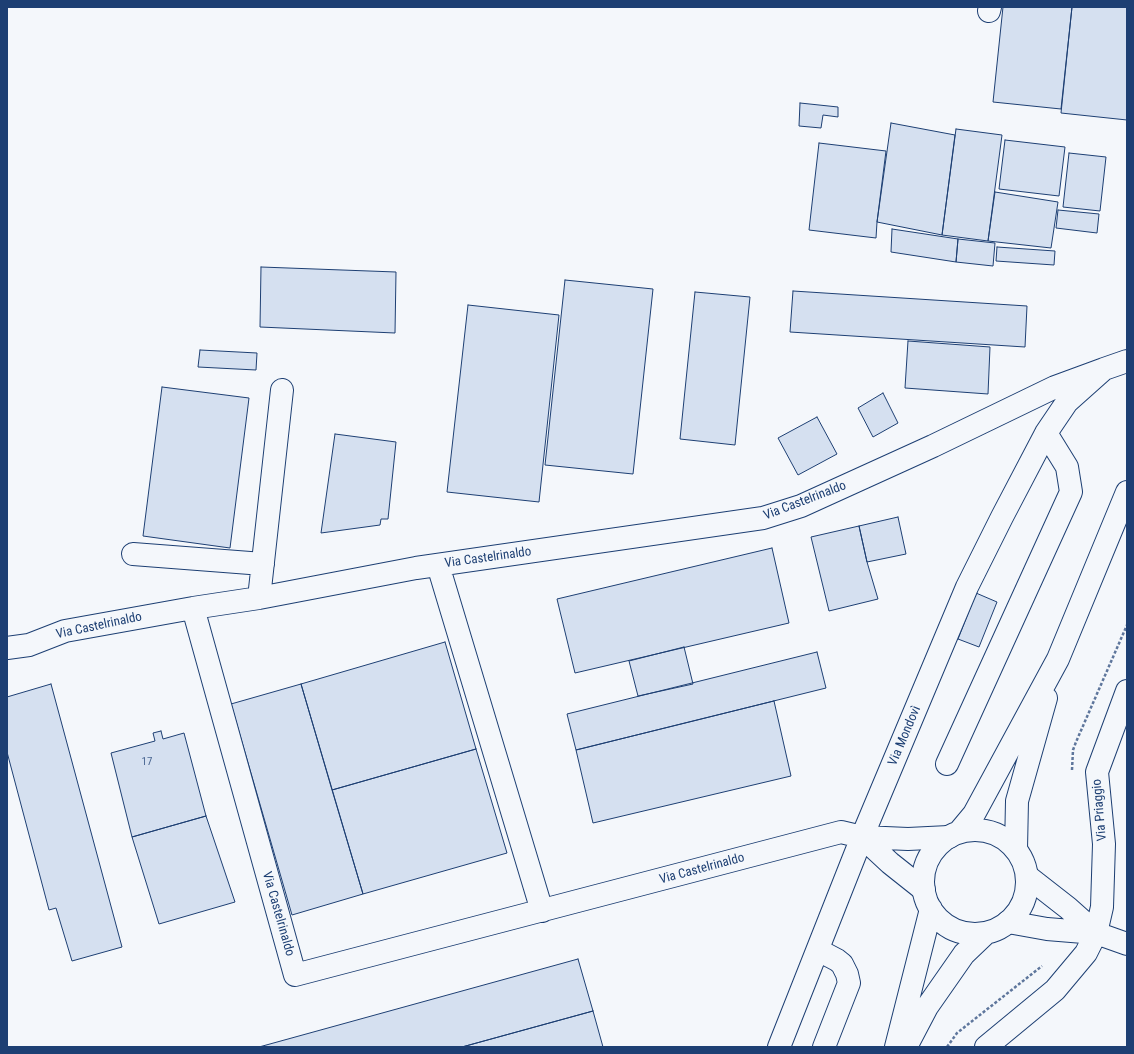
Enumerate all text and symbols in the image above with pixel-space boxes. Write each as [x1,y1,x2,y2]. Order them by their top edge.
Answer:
street label: Via Castelrinaldo [761,478,849,524]
street label: Via Castelrinaldo [444,544,532,572]
street label: Via Castelrinaldo [55,609,143,643]
street label: Via Mondovì [885,704,925,768]
house number: 17 [142,755,152,769]
street label: Via Priaggio [1090,778,1110,842]
street label: Via Castelrinaldo [658,850,746,888]
street label: Via Castelrinaldo [258,870,298,958]

